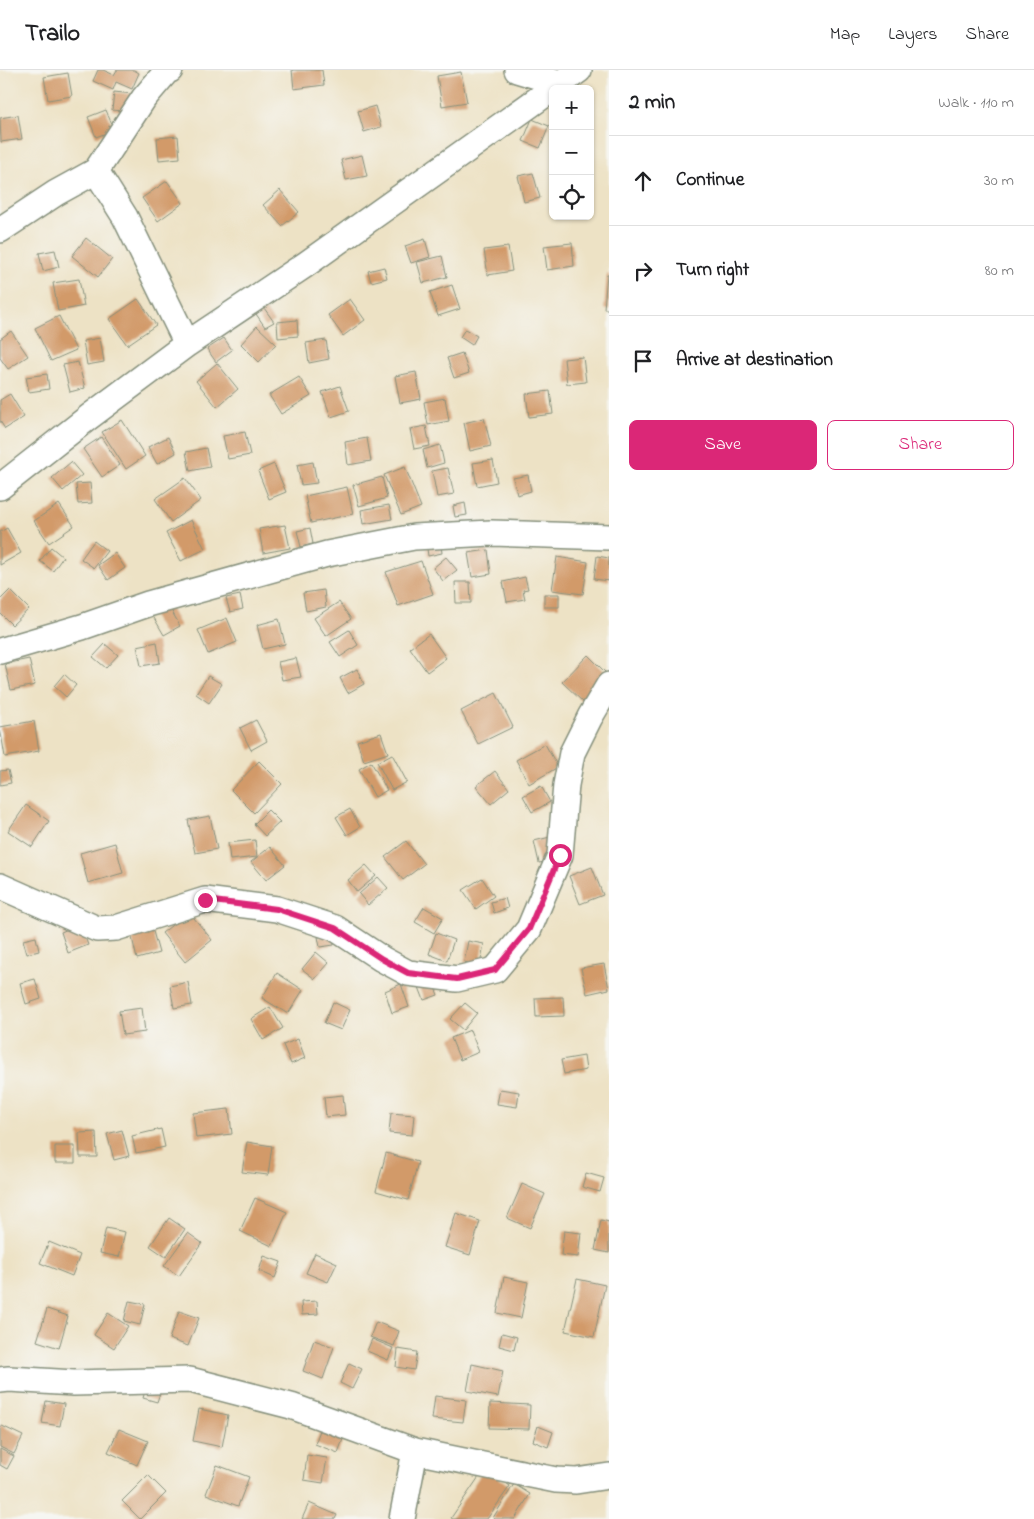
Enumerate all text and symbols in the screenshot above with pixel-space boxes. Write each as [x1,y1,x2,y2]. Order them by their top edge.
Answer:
text: Trailo [25,17,80,52]
text: Map [830,22,860,48]
text: Layers [888,22,938,48]
text: Share [966,22,1009,48]
map controls [549,85,594,220]
button: + [549,85,594,130]
text: 2 min [629,88,675,118]
text: Walk · 110 m [938,91,1014,115]
button: − [549,130,594,175]
icon: ahead [629,167,657,195]
text: Continue [676,167,744,194]
text: 30 m [984,169,1014,193]
button: locate [549,175,594,220]
icon: right [629,257,657,285]
text: Turn right [676,257,749,284]
text: 80 m [985,259,1014,283]
icon: arrive [629,347,657,375]
text: Arrive at destination [676,347,833,374]
button: Save [629,420,817,470]
button: Share [827,420,1014,470]
route start [549,844,572,867]
route end [194,889,217,912]

